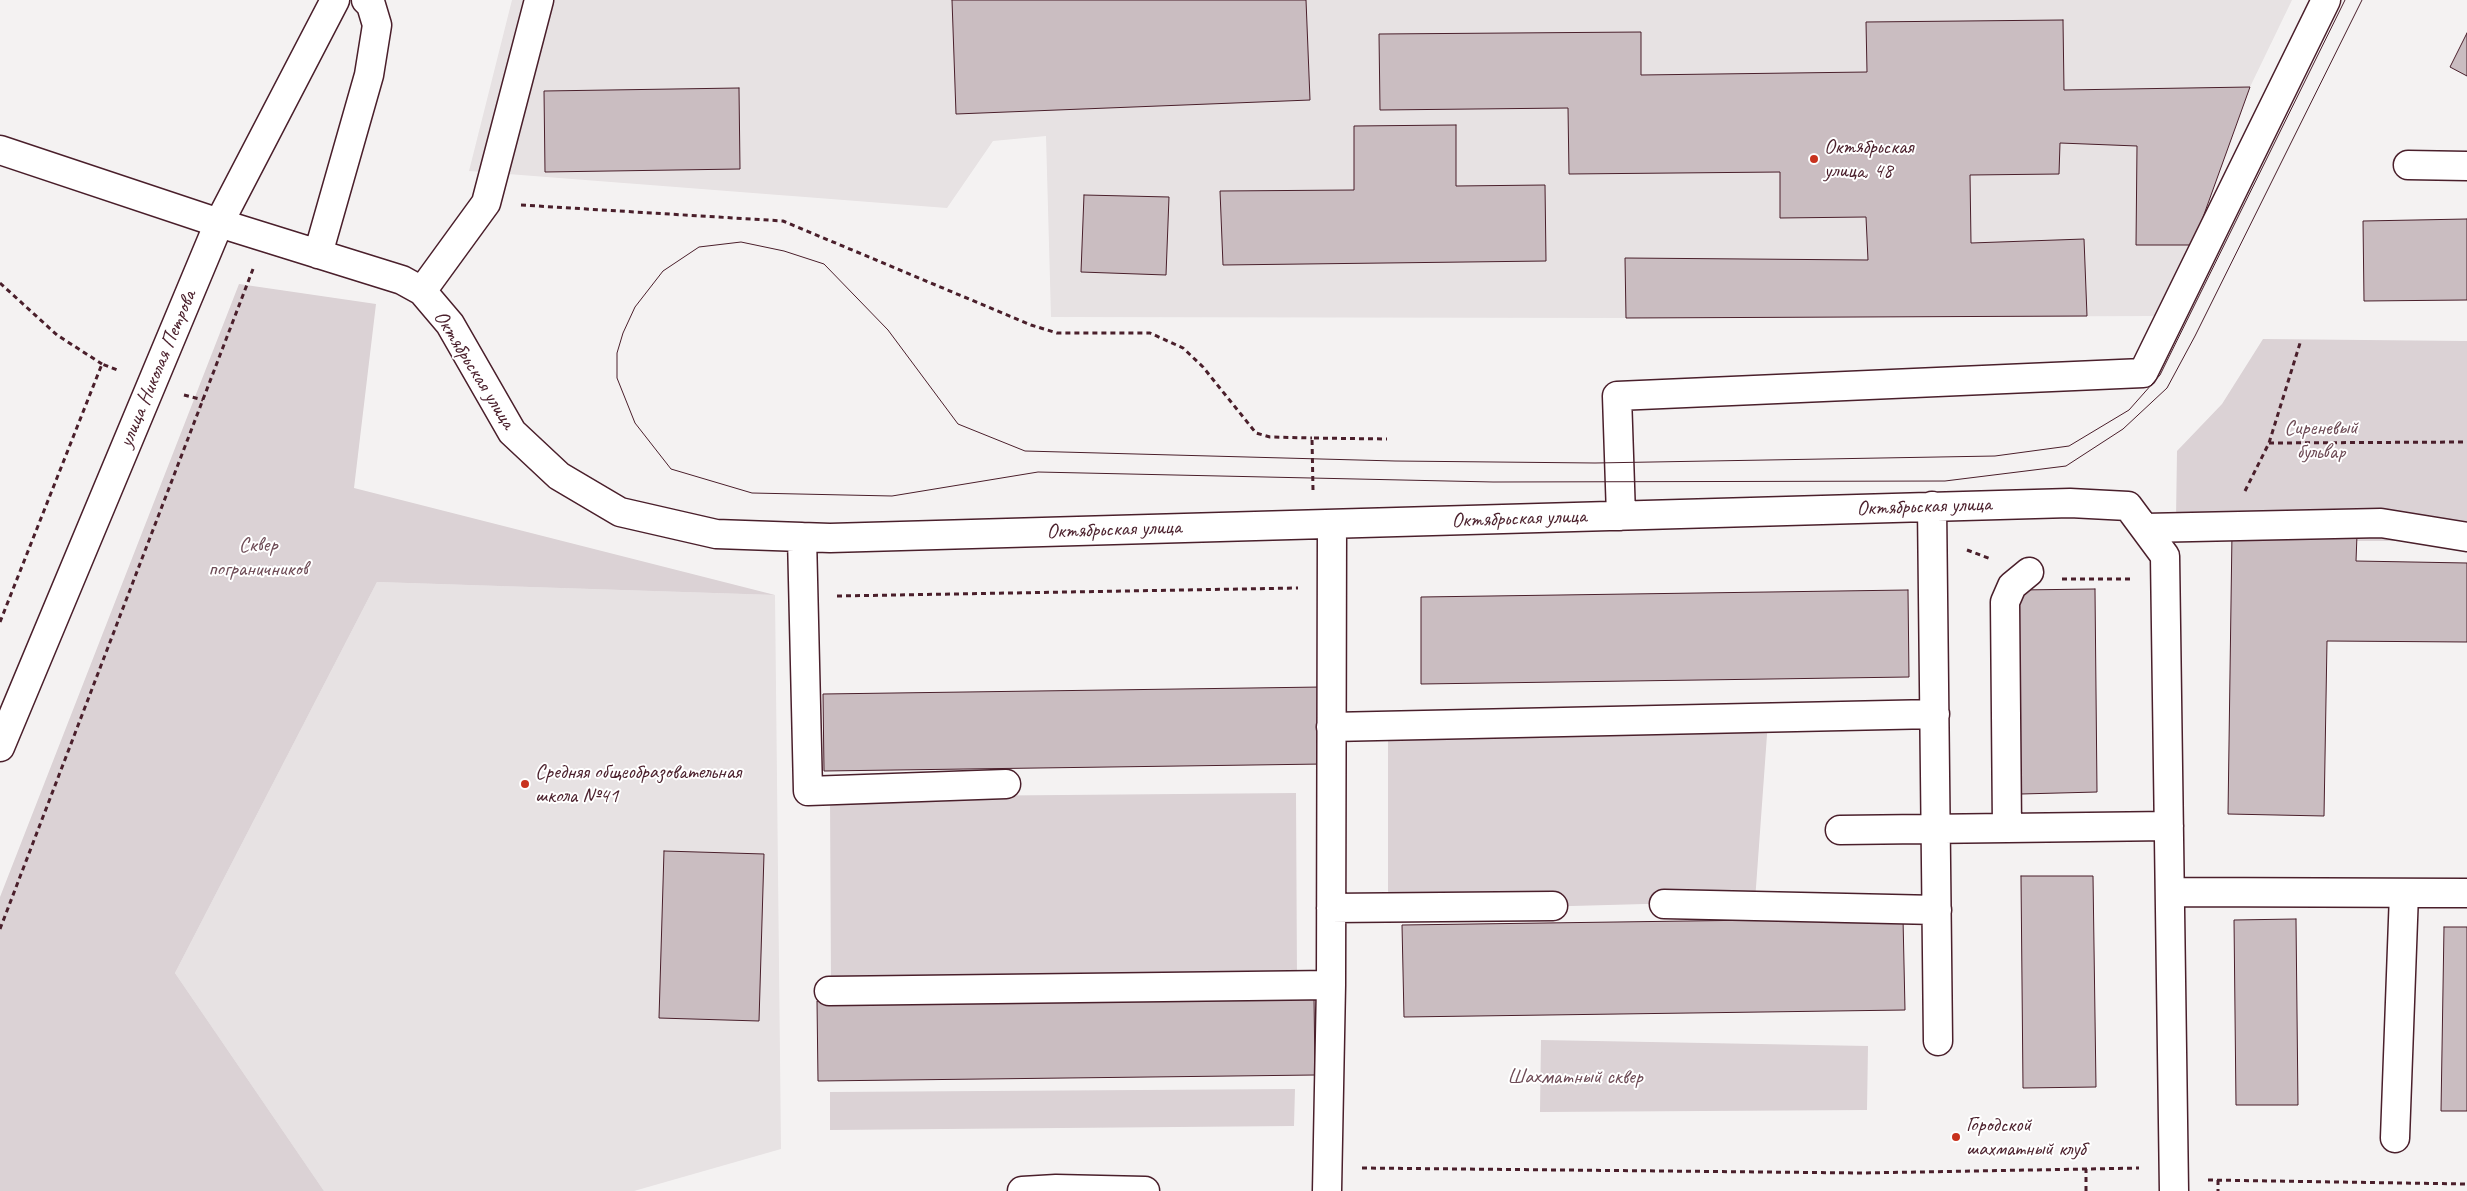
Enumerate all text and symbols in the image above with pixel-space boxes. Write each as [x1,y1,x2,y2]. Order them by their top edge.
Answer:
place label: Октябрьская улица, 48 [1824,134,1914,184]
marker: Октябрьская улица, 48 [1808,153,1820,165]
street label: улица Николая Петрова [114,287,202,451]
street label: Октябрьская улица [428,306,520,434]
park label: Сиреневый бульвар [2284,415,2358,465]
street label: Октябрьская улица [1856,492,1992,522]
street label: Октябрьская улица [1451,504,1587,534]
street label: Октябрьская улица [1046,515,1182,545]
park label: Сквер пограничников [208,532,308,582]
place label: Средняя общеобразовательная школа №41 [535,759,741,809]
marker: Средняя общеобразовательная школа №41 [519,778,531,790]
park label: Шахматный сквер [1507,1064,1643,1090]
place label: Городской шахматный клуб [1966,1112,2085,1162]
marker: Городской шахматный клуб [1950,1131,1962,1143]

